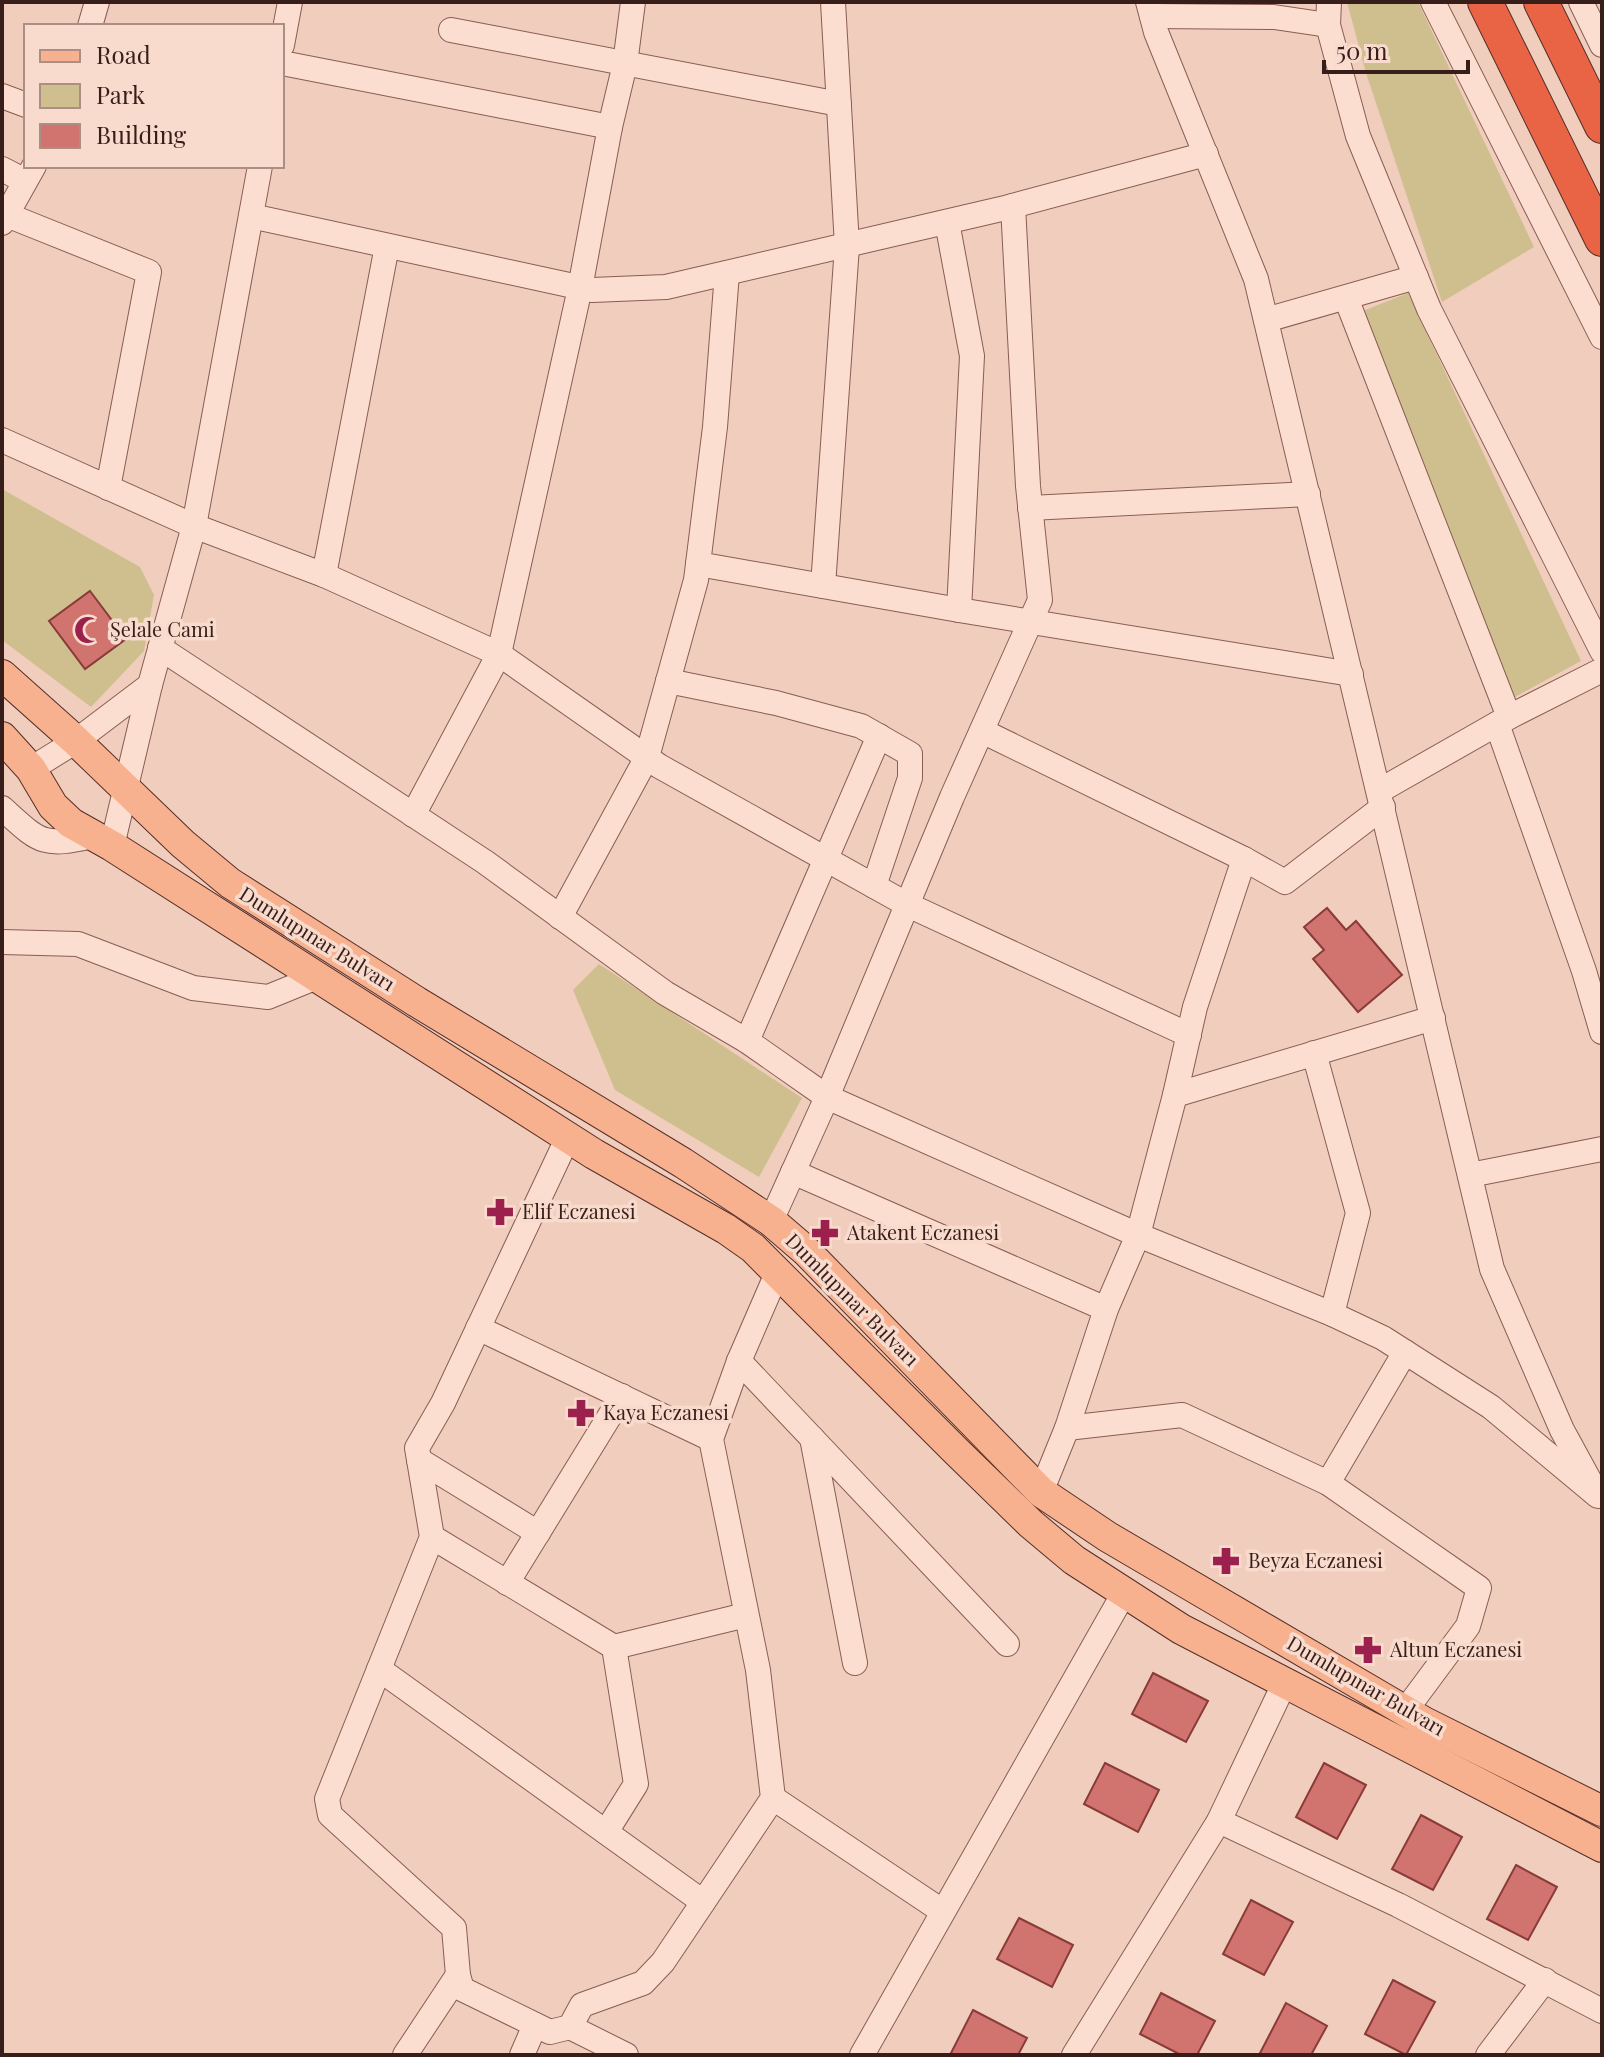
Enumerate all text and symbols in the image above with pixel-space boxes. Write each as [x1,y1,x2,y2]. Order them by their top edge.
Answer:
legend [24,24,284,168]
scale bar [1324,24,1468,74]
text: 50 m [1336,34,1388,66]
text: Road [96,38,151,70]
text: Park [96,78,146,110]
text: Building [96,118,187,150]
mosque icon: Şelale Cami [73,615,103,645]
place label: Şelale Cami [110,615,215,642]
street label: Dumlupınar Bulvarı [235,879,401,996]
pharmacy icon: Elif Eczanesi [485,1197,515,1227]
place label: Elif Eczanesi [522,1197,636,1224]
pharmacy icon: Atakent Eczanesi [810,1218,840,1248]
place label: Atakent Eczanesi [846,1218,999,1245]
street label: Dumlupınar Bulvarı [781,1226,926,1372]
pharmacy icon: Kaya Eczanesi [566,1398,596,1428]
place label: Kaya Eczanesi [603,1398,729,1425]
pharmacy icon: Beyza Eczanesi [1211,1546,1241,1576]
place label: Beyza Eczanesi [1248,1546,1383,1573]
street label: Dumlupınar Bulvarı [1283,1628,1451,1741]
pharmacy icon: Altun Eczanesi [1353,1635,1383,1665]
place label: Altun Eczanesi [1389,1635,1522,1662]

